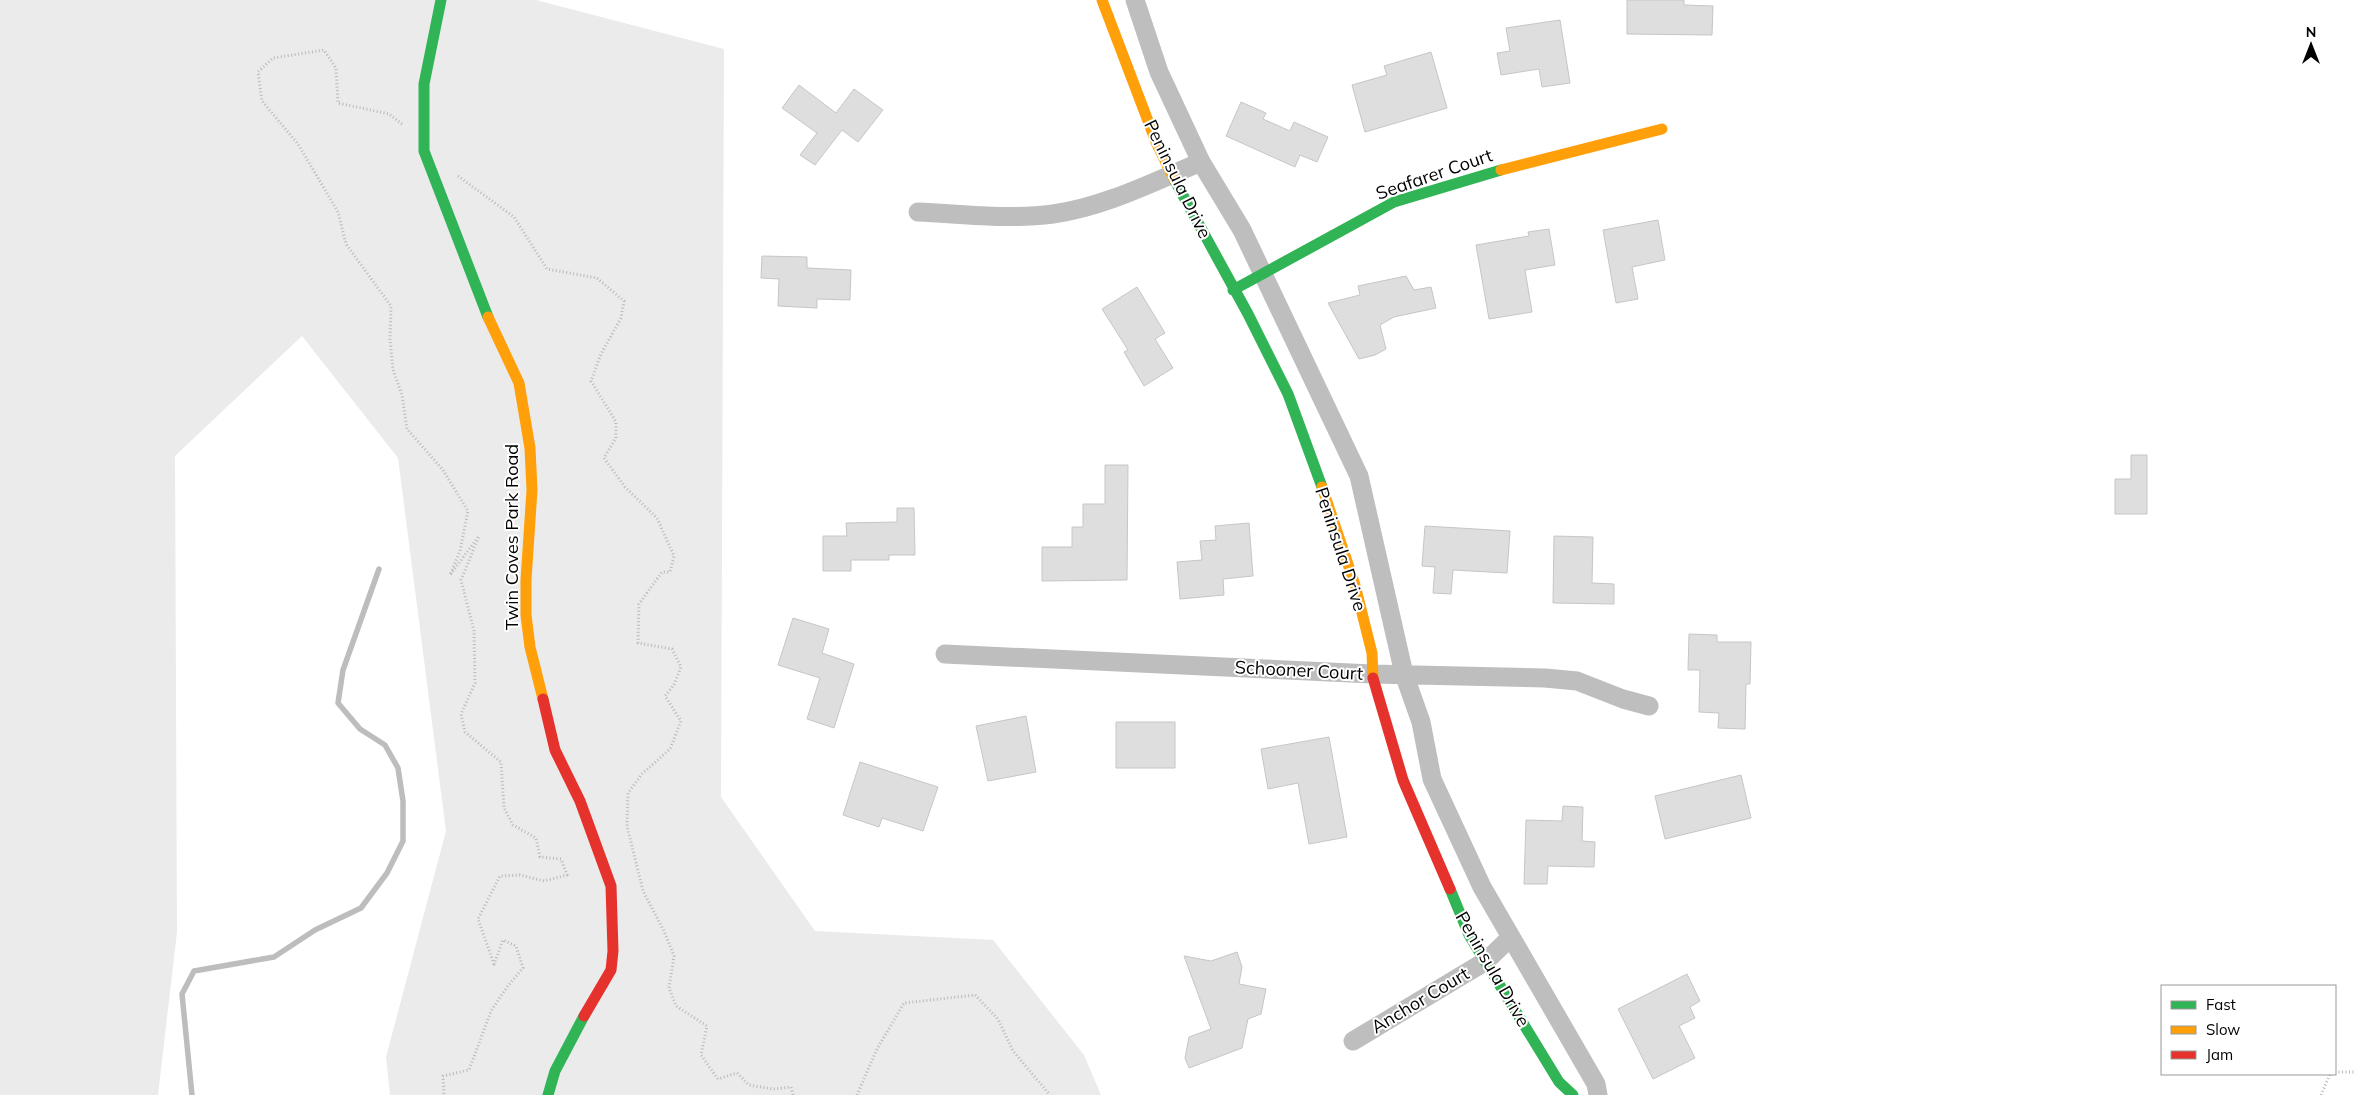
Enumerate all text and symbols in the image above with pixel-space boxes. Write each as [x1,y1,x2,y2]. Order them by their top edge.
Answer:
north arrow [2286,20,2336,70]
text: N [2306,23,2316,41]
street label: Peninsula Drive [1139,116,1217,242]
street label: Seafarer Court [1373,143,1495,205]
street label: Twin Coves Park Road [500,444,523,630]
street label: Peninsula Drive [1310,484,1372,614]
street label: Schooner Court [1234,655,1364,685]
street label: Peninsula Drive [1451,907,1535,1031]
street label: Anchor Court [1367,962,1473,1038]
legend [2161,985,2336,1075]
text: Fast [2206,995,2236,1014]
text: Slow [2206,1020,2240,1039]
text: Jam [2206,1045,2233,1064]

